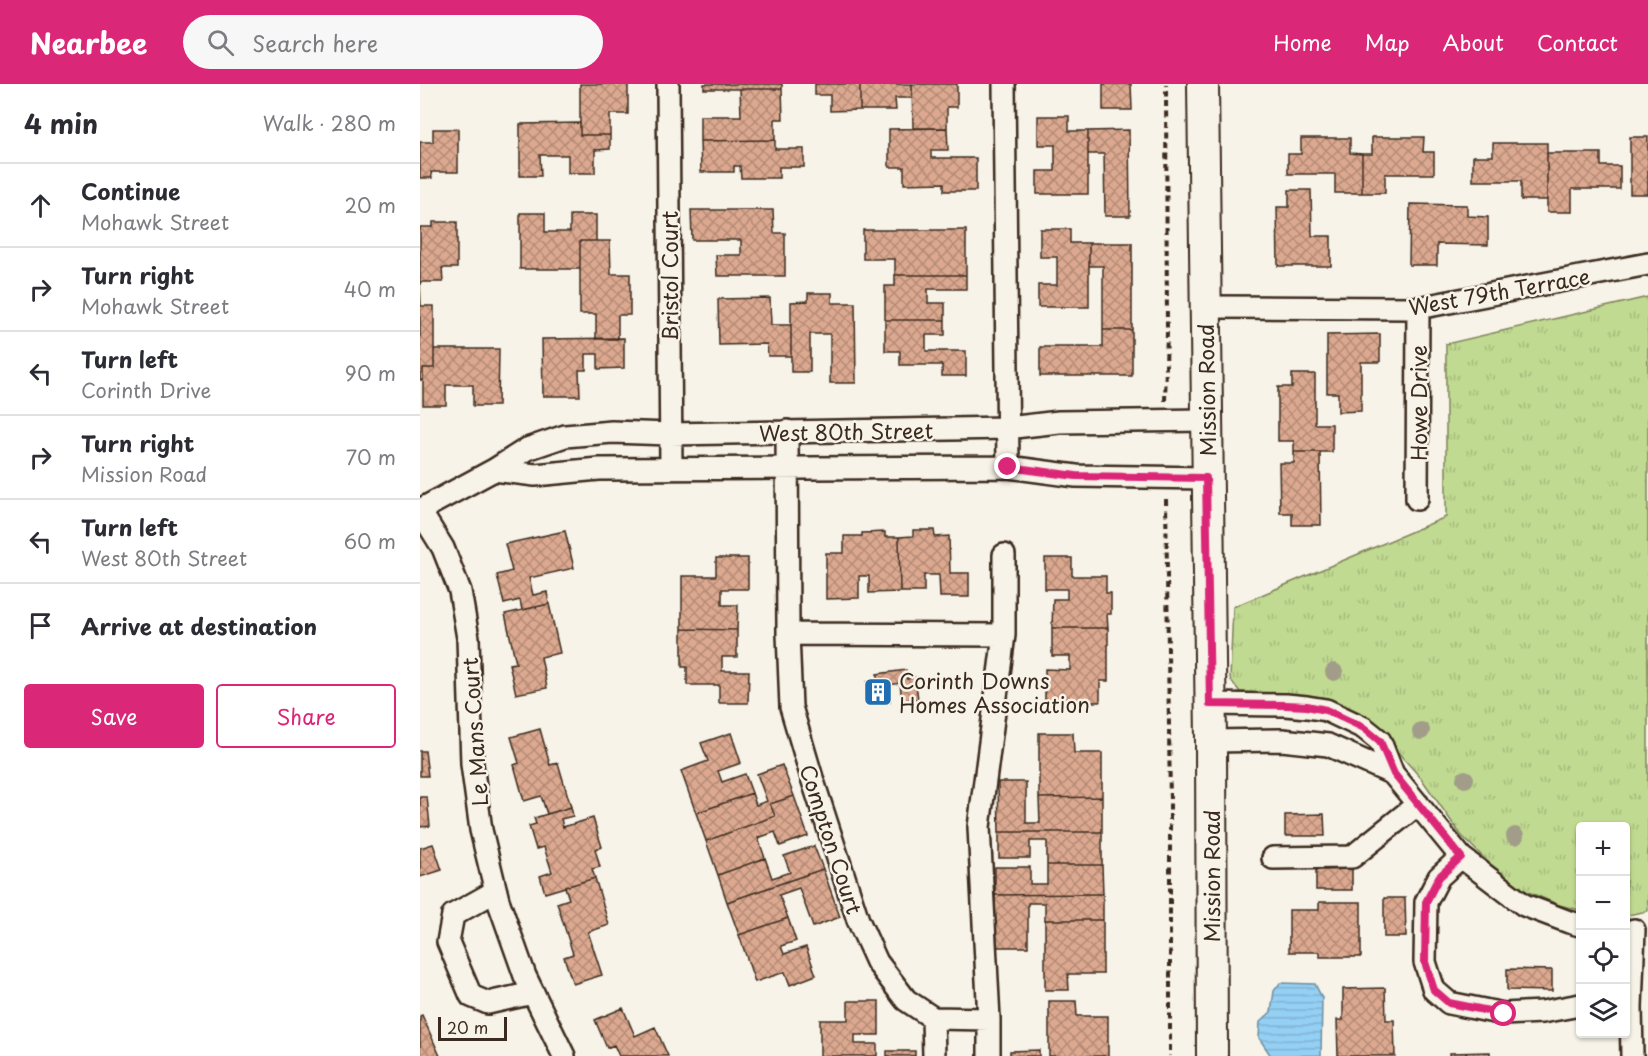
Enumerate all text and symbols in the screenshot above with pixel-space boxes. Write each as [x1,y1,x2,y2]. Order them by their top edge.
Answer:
search box [183,15,603,69]
text: Nearbee [30,21,147,64]
icon: search [204,26,237,59]
text: Search here [252,26,378,59]
text: Home [1273,26,1332,58]
text: Map [1365,26,1410,58]
text: About [1443,26,1504,58]
text: Contact [1537,26,1618,58]
text: 4 min [24,104,98,143]
text: Walk · 280 m [263,108,396,138]
text: Continue [81,174,180,207]
icon: ahead [24,189,57,222]
text: 20 m [344,190,396,220]
text: Mohawk Street [81,207,229,237]
street label: Bristol Court [653,211,685,341]
text: Turn right [81,258,194,291]
street label: West 79th Terrace [1406,259,1592,323]
icon: right [24,273,57,306]
text: 40 m [344,274,396,304]
text: Mohawk Street [81,291,229,321]
street label: Mission Road [1189,323,1223,457]
text: Turn left [81,342,178,375]
street label: Howe Drive [1402,345,1434,461]
icon: left [24,357,57,390]
text: 90 m [345,358,396,388]
text: Corinth Drive [81,375,211,405]
street label: West 80th Street [758,413,934,449]
text: Turn right [81,426,194,459]
icon: right [24,441,57,474]
text: 70 m [346,442,396,472]
route end [994,453,1020,479]
text: Mission Road [81,459,207,489]
text: Turn left [81,510,178,543]
icon: left [24,525,57,558]
text: 60 m [344,526,396,556]
text: West 80th Street [81,543,247,573]
icon: arrive [24,609,57,642]
text: Arrive at destination [81,609,317,642]
street label: Le Mans Court [453,656,495,808]
place label: Corinth Downs Homes Association [899,664,1090,720]
building icon: Corinth Downs Homes Association [862,676,894,708]
button: Save [24,684,204,748]
button: Share [216,684,396,748]
street label: Compton Court [793,760,871,918]
street label: Mission Road [1195,810,1227,942]
map controls [1576,822,1630,1038]
button: + [1576,822,1630,876]
button: − [1576,876,1630,930]
button: locate [1576,930,1630,984]
button: layers [1576,984,1630,1038]
route start [1490,1000,1516,1026]
scale bar [438,1014,507,1042]
text: 20 m [447,1015,488,1039]

